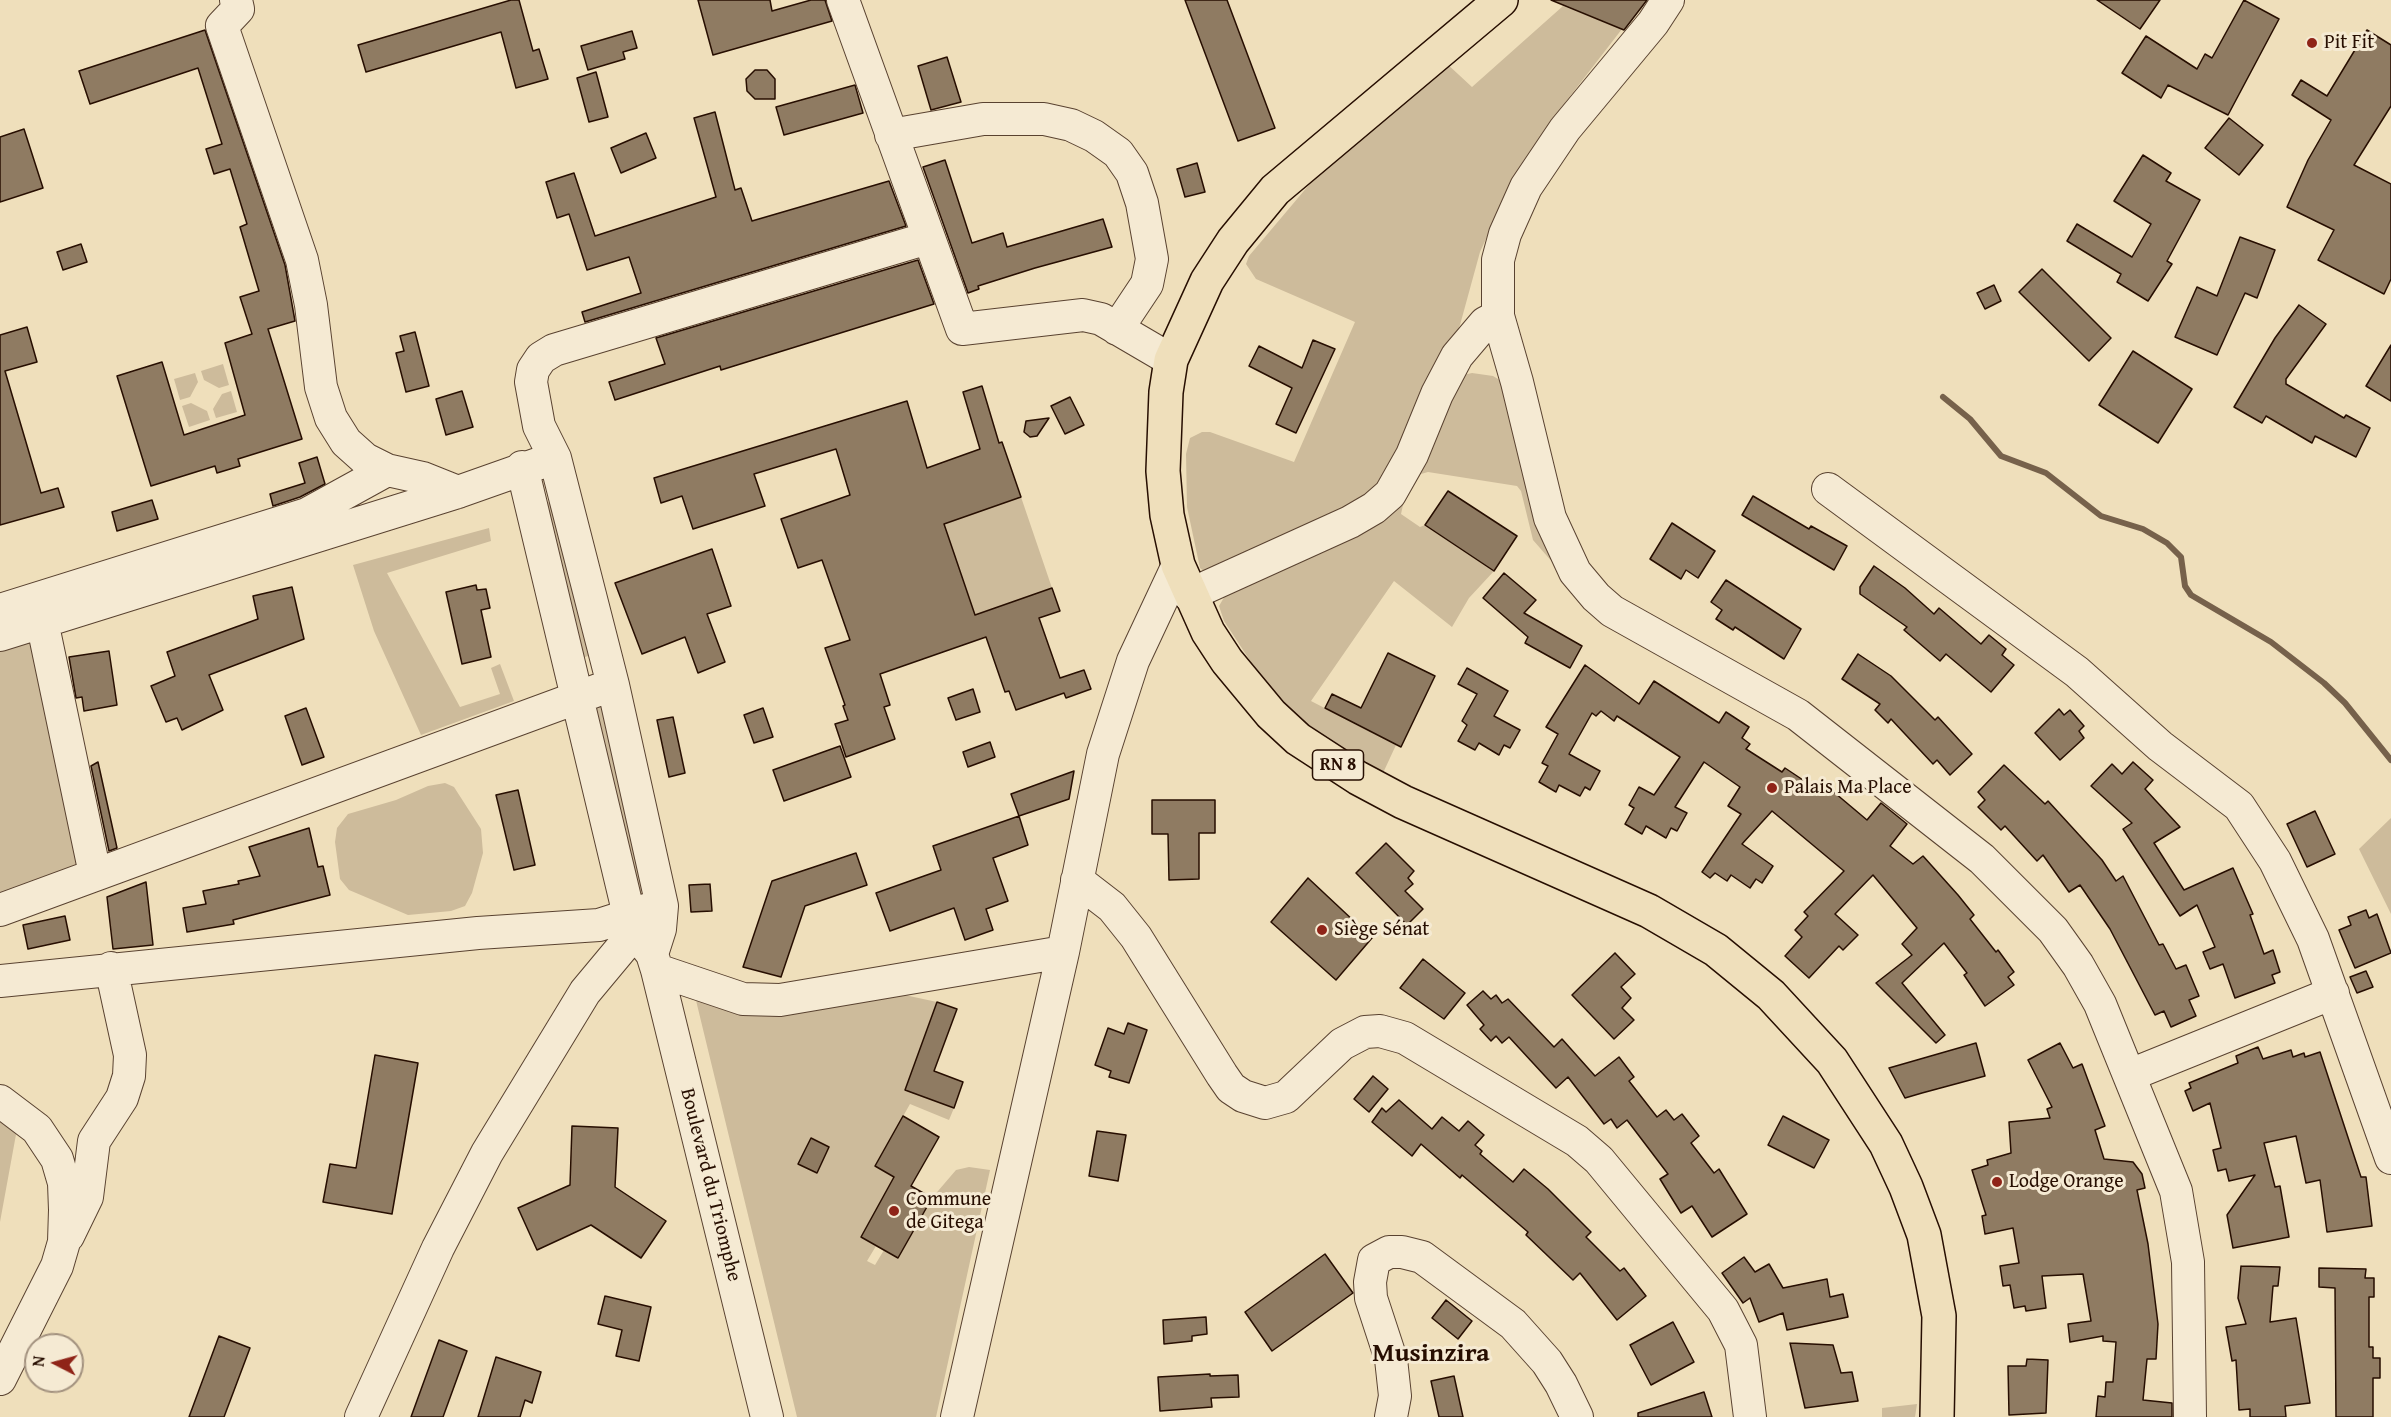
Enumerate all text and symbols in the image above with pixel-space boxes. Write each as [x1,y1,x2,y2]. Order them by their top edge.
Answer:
place label: Pit Fit [2324,31,2374,55]
marker: Pit Fit [2305,36,2319,50]
road number: RN 8 [1312,750,1364,780]
place label: Palais Ma Place [1784,776,1912,800]
marker: Palais Ma Place [1765,781,1779,795]
place label: Siège Sénat [1334,918,1429,942]
marker: Siège Sénat [1315,923,1329,937]
street label: Boulevard du Triomphe [674,1086,746,1284]
place label: Lodge Orange [2009,1170,2124,1194]
marker: Lodge Orange [1990,1175,2004,1189]
place label: Commune de Gitega [906,1188,991,1235]
marker: Commune de Gitega [887,1204,901,1218]
north arrow [24,1333,84,1393]
district label: Musinzira [1372,1338,1490,1370]
text: N [26,1355,51,1368]

